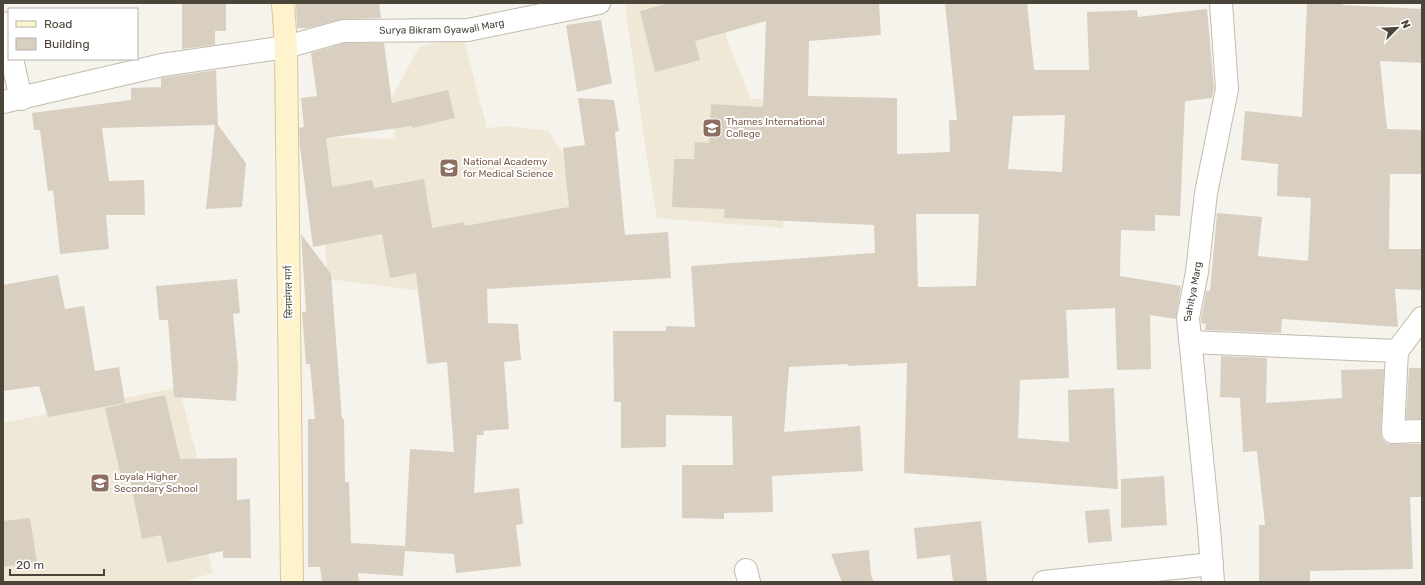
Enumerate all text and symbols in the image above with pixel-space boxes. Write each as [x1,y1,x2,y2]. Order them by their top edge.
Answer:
legend [8,8,138,60]
north arrow [1377,8,1417,48]
text: Road [44,17,72,31]
street label: Surya Bikram Gyawali Marg [379,17,506,37]
text: N [1398,18,1413,30]
text: Building [44,37,90,51]
place label: Thames International College [726,116,825,140]
school or university icon: Thames International College [701,117,723,139]
place label: National Academy for Medical Science [463,156,554,180]
school or university icon: National Academy for Medical Science [438,157,460,179]
street label: Sahitya Marg [1182,261,1204,322]
street label: सिनामंगल मार्ग [283,265,295,318]
place label: Loyala Higher Secondary School [114,471,198,495]
school or university icon: Loyala Higher Secondary School [89,472,111,494]
scale bar [10,551,104,577]
text: 20 m [16,558,44,572]

